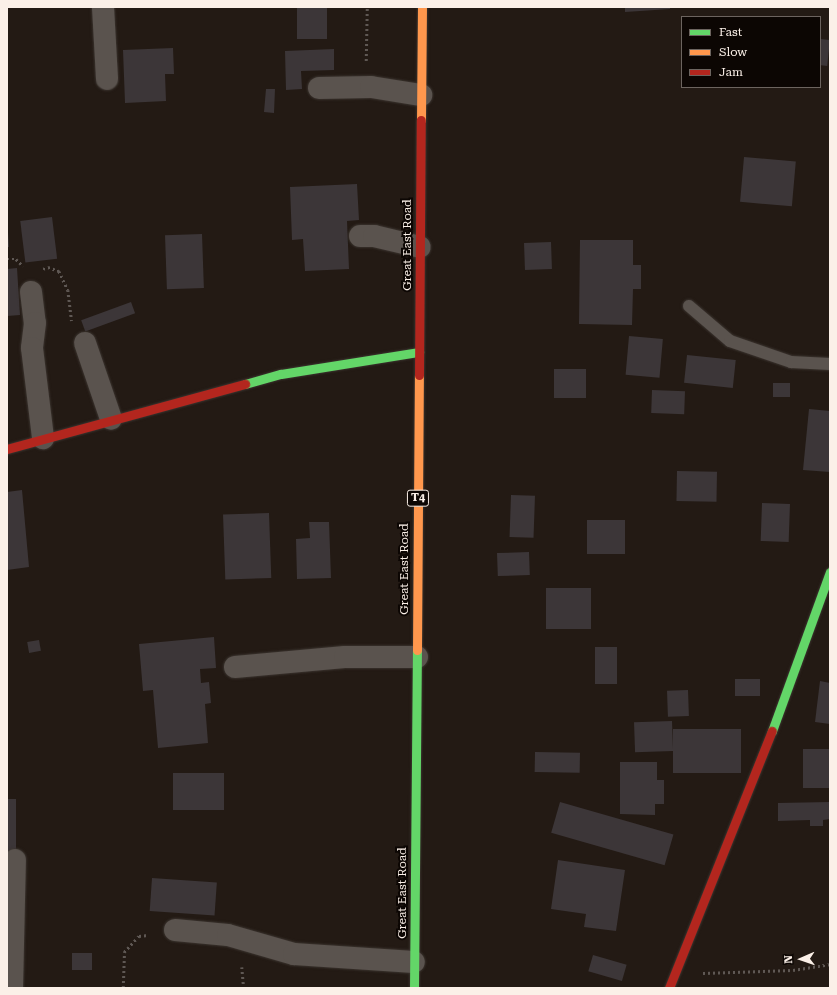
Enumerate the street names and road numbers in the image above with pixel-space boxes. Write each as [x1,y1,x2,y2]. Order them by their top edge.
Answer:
street label: Great East Road [401,199,415,291]
road number: T4 [406,489,430,507]
street label: Great East Road [398,523,412,615]
street label: Great East Road [396,847,410,939]

